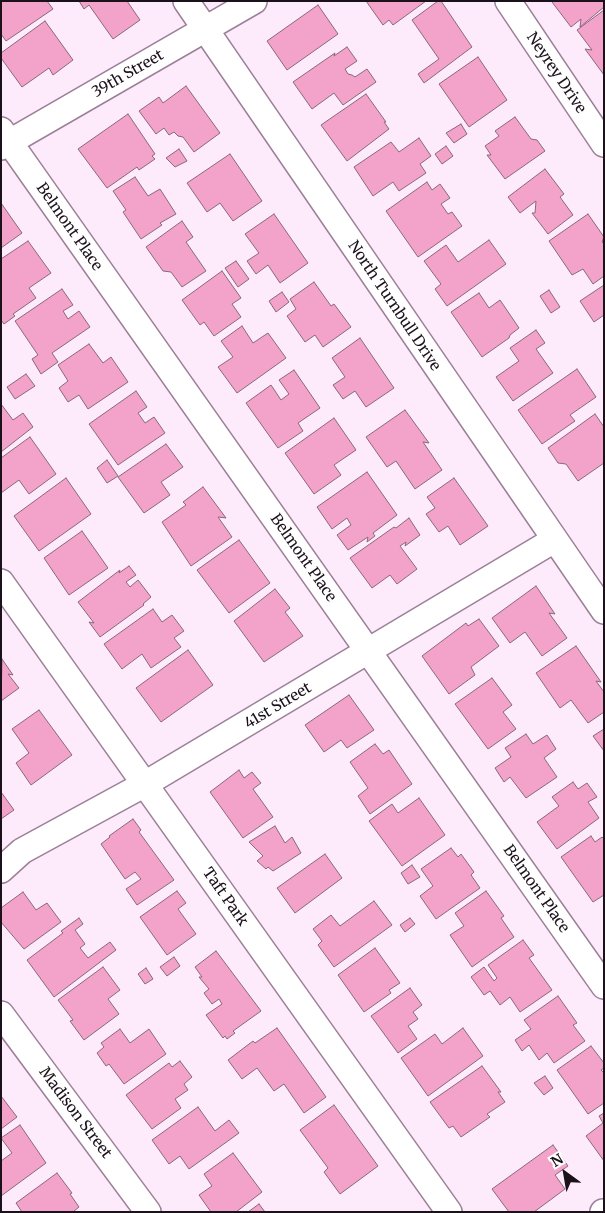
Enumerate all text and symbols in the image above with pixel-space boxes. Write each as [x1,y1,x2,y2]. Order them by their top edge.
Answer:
street label: Neyrey Drive [522,29,590,117]
street label: 39th Street [89,46,167,102]
street label: Belmont Place [32,180,106,274]
street label: North Turnbull Drive [344,238,444,374]
street label: Belmont Place [266,511,340,605]
street label: 41st Street [241,679,315,733]
street label: Belmont Place [499,842,573,936]
street label: Taft Park [198,864,252,930]
street label: Madison Street [35,1064,115,1162]
north arrow [540,1148,590,1198]
text: N [548,1150,567,1171]

